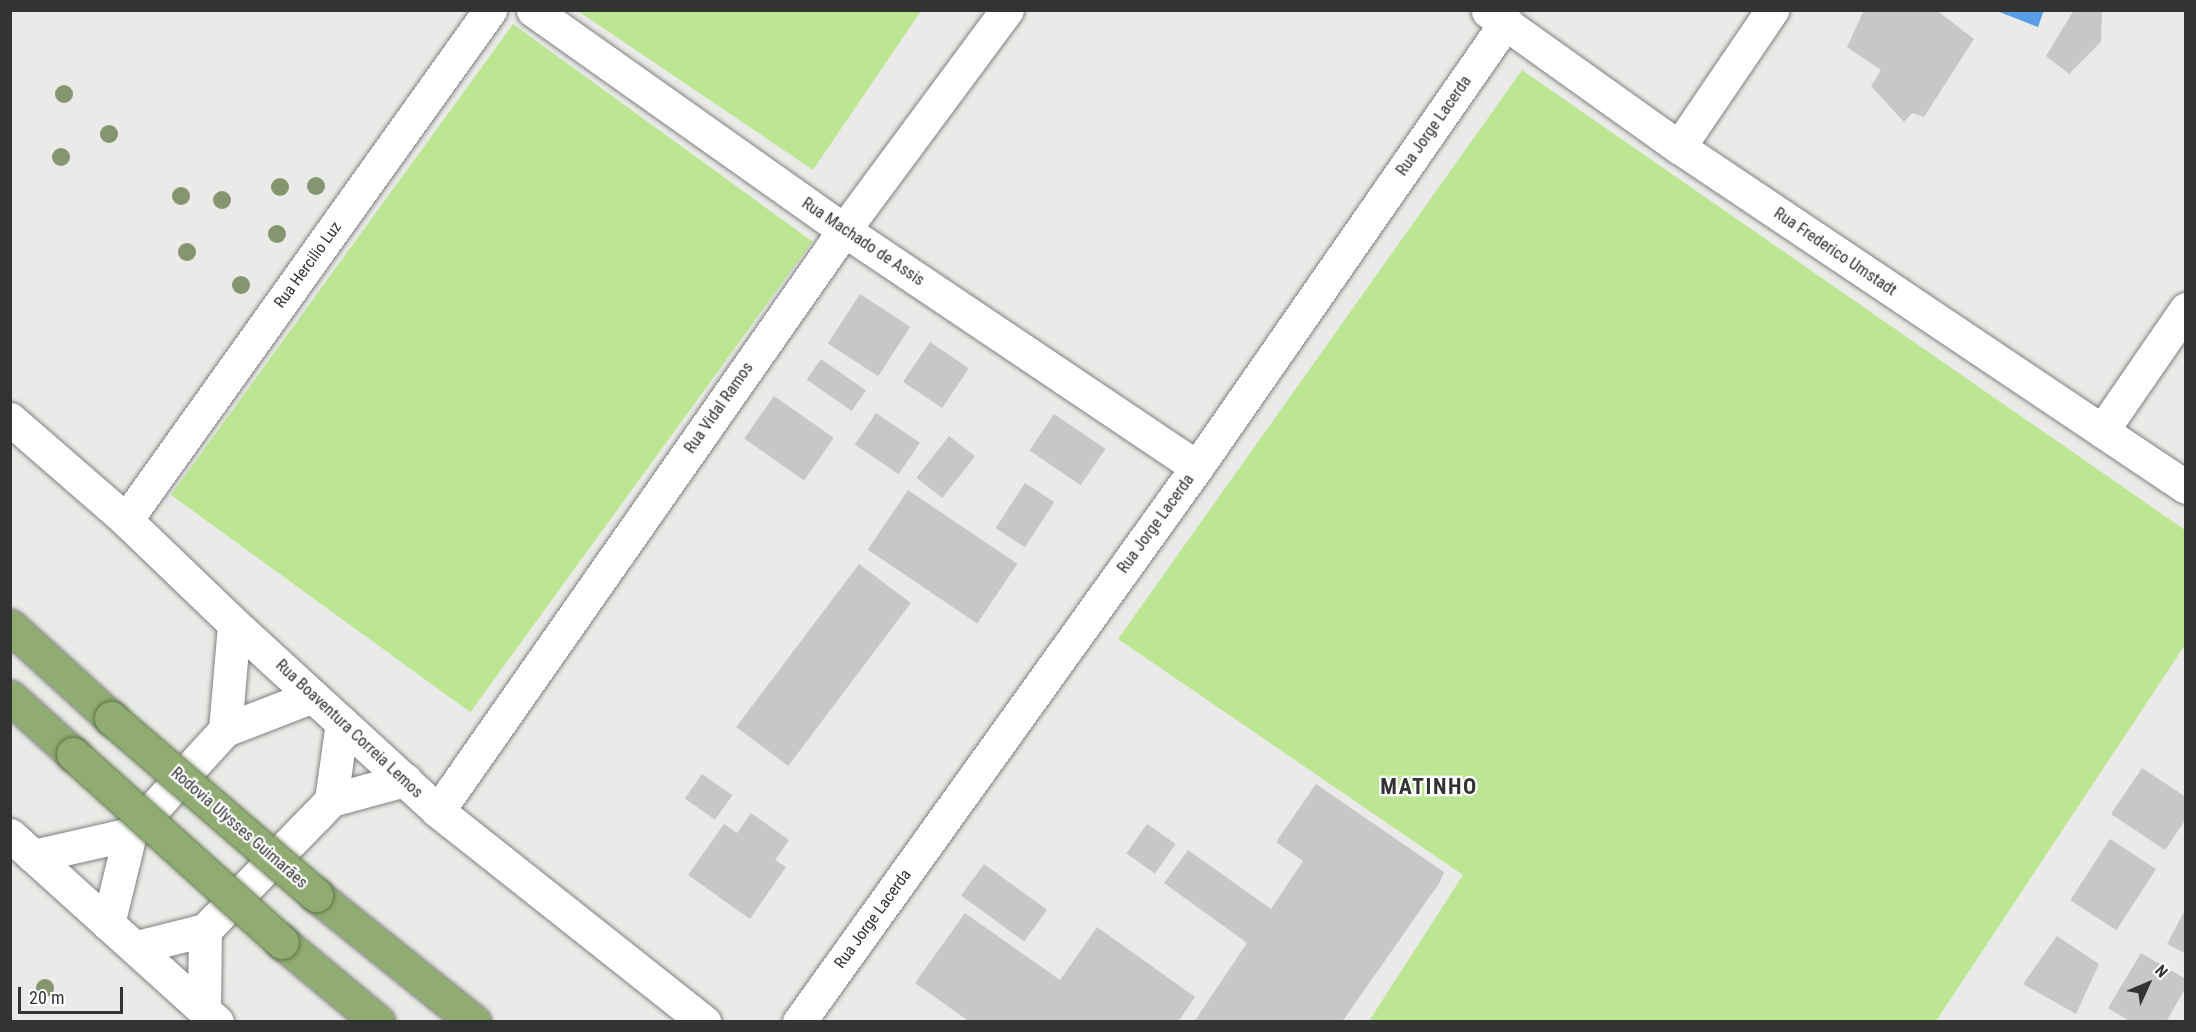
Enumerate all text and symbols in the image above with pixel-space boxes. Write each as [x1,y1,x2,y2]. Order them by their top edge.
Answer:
street label: Rua Jorge Lacerda [1392,72,1476,180]
street label: Rua Machado de Assis [798,194,928,290]
street label: Rua Frederico Umstadt [1770,204,1900,300]
street label: Rua Hercilio Luz [270,218,346,312]
street label: Rua Vidal Ramos [681,359,757,457]
street label: Rua Jorge Lacerda [1114,471,1198,577]
street label: Rua Boaventura Correia Lemos [272,656,426,802]
street label: Rodovia Ulysses Guimarães [167,764,311,892]
district label: MATINHO [1380,774,1478,800]
street label: Rua Jorge Lacerda [831,866,915,972]
north arrow [2118,954,2178,1014]
text: N [2151,961,2172,981]
scale bar [21,975,126,1013]
text: 20 m [29,987,64,1008]

